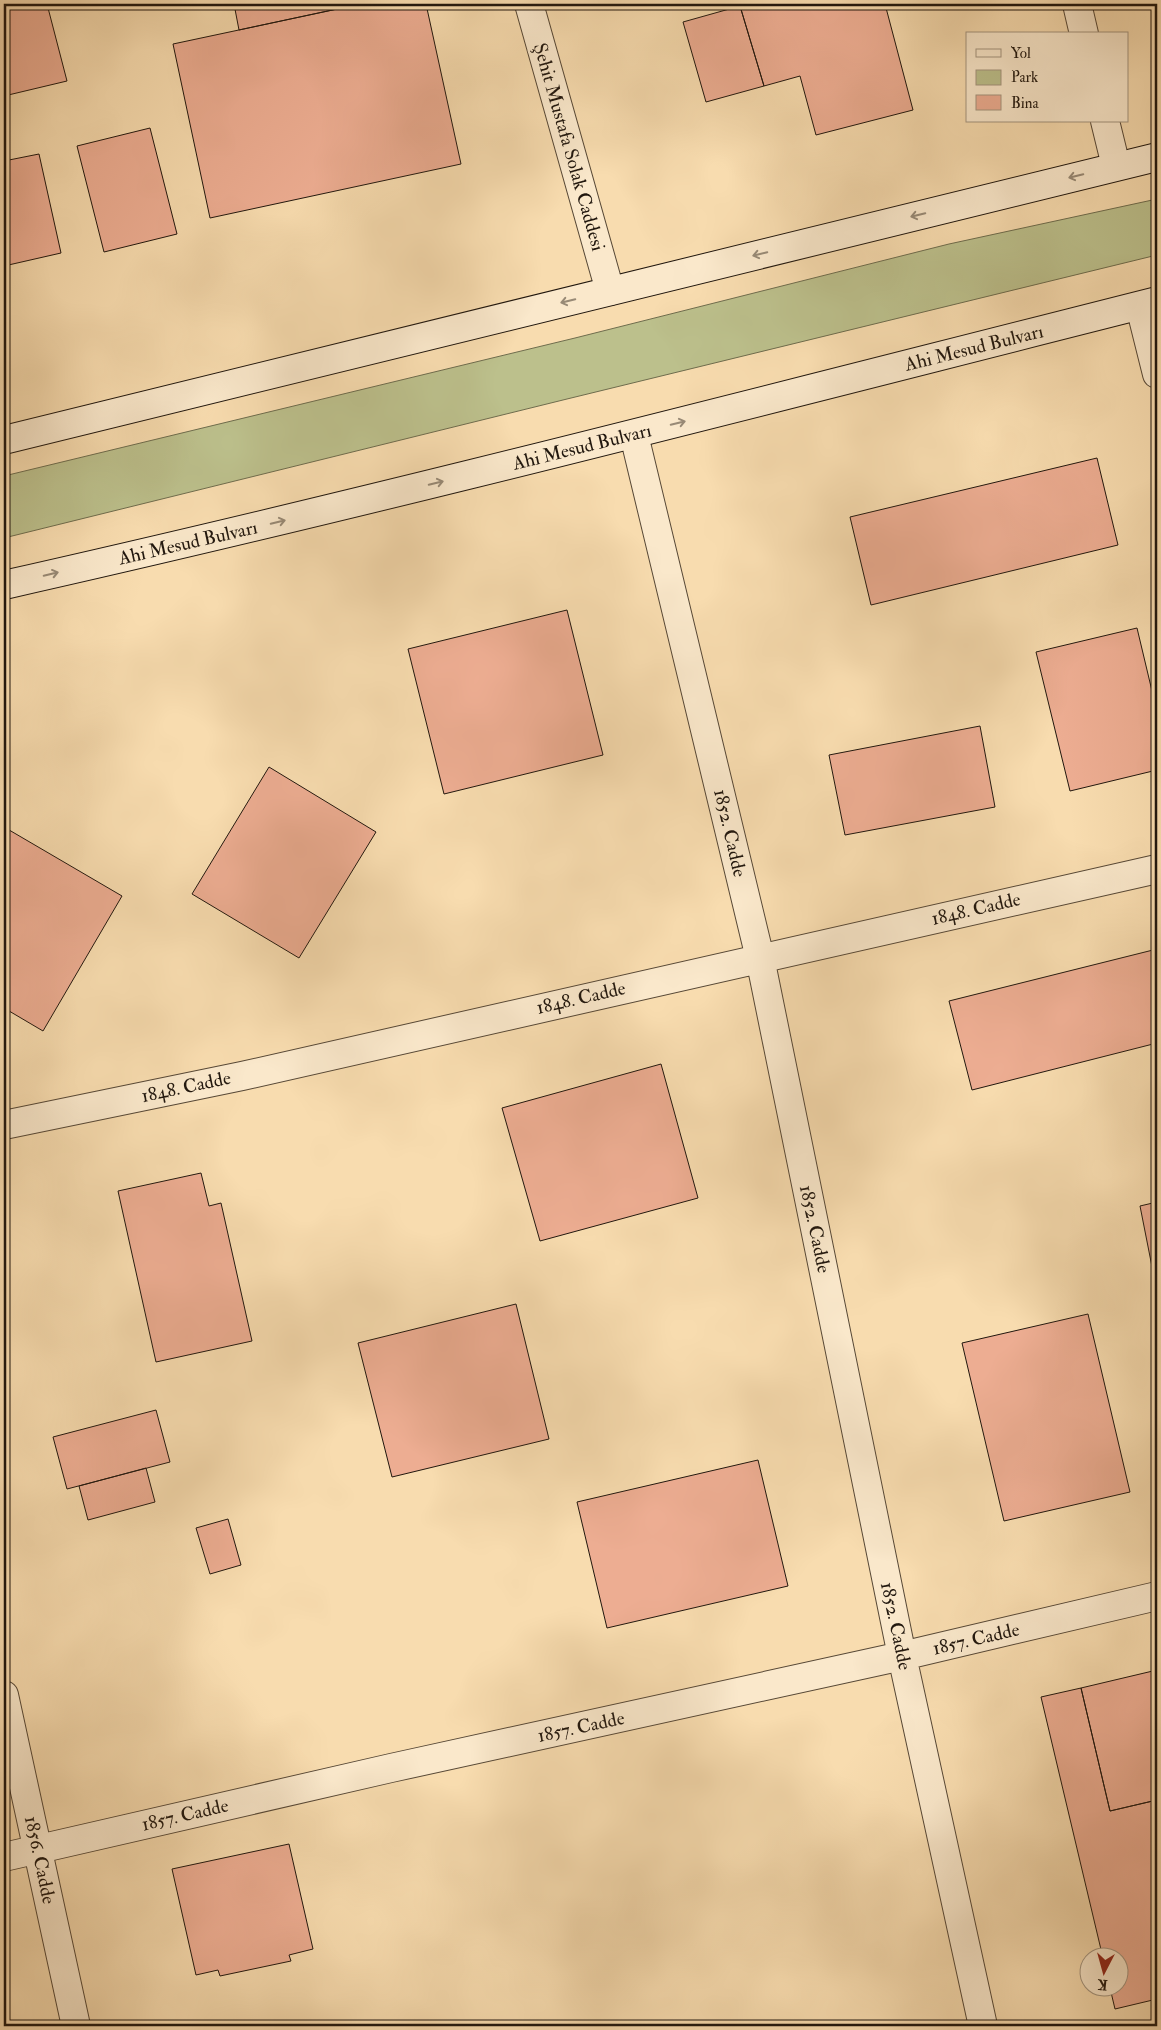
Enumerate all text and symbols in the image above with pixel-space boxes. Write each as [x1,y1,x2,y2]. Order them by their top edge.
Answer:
legend [966,32,1128,122]
street label: Şehit Mustafa Solak Caddesi [528,40,610,254]
text: Yol [1011,44,1031,63]
text: Park [1011,68,1038,87]
text: Bina [1011,94,1039,113]
one-way arrow [1068,172,1084,181]
one-way arrow [910,211,926,220]
one-way arrow [753,250,769,259]
one-way arrow [561,297,577,306]
street label: Ahi Mesud Bulvarı [901,319,1046,377]
street label: Ahi Mesud Bulvarı [509,418,654,476]
one-way arrow [670,418,686,428]
one-way arrow [427,478,443,487]
street label: Ahi Mesud Bulvarı [115,515,260,571]
one-way arrow [269,517,285,526]
one-way arrow [43,569,59,578]
street label: 1852. Cadde [708,787,752,879]
street label: 1848. Cadde [929,887,1023,931]
street label: 1848. Cadde [534,976,628,1020]
street label: 1848. Cadde [139,1066,233,1108]
street label: 1852. Cadde [794,1183,836,1275]
street label: 1852. Cadde [875,1580,917,1672]
street label: 1857. Cadde [930,1617,1022,1661]
street label: 1857. Cadde [535,1706,627,1748]
street label: 1857. Cadde [139,1793,231,1837]
street label: 1856. Cadde [19,1814,61,1906]
north arrow [1078,1948,1128,1998]
text: K [1096,1975,1108,1993]

